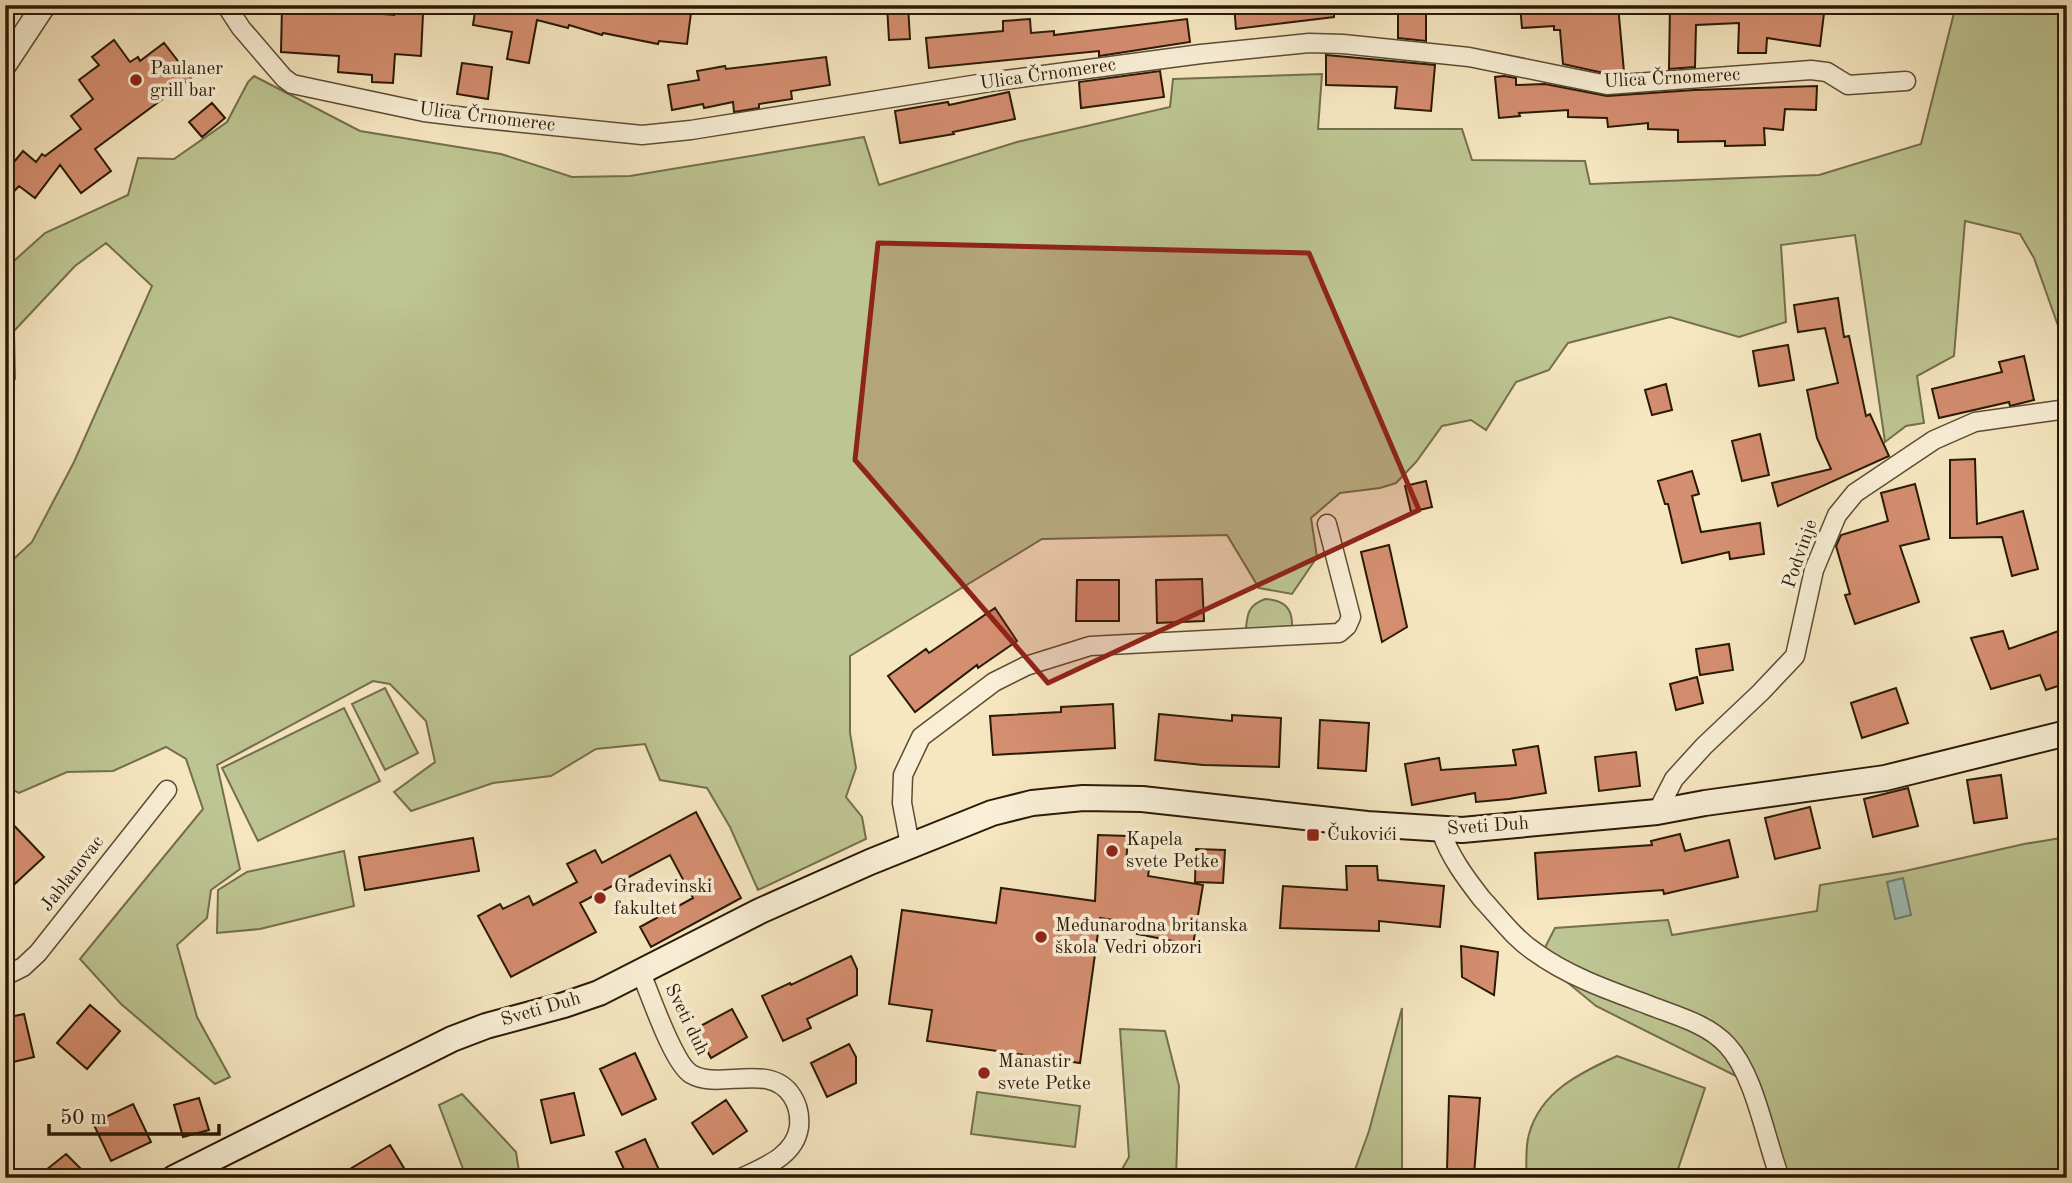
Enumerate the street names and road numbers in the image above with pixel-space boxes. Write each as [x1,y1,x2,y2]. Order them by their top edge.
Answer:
street label: Ulica Črnomerec [978,51,1117,94]
street label: Ulica Črnomerec [1603,61,1741,92]
street label: Ulica Črnomerec [418,95,557,136]
street label: Podvinje [1780,517,1822,591]
street label: Sveti Duh [1446,815,1530,839]
street label: Jablanovac [38,833,108,915]
street label: Sveti duh [661,981,711,1059]
street label: Sveti Duh [499,990,583,1030]

